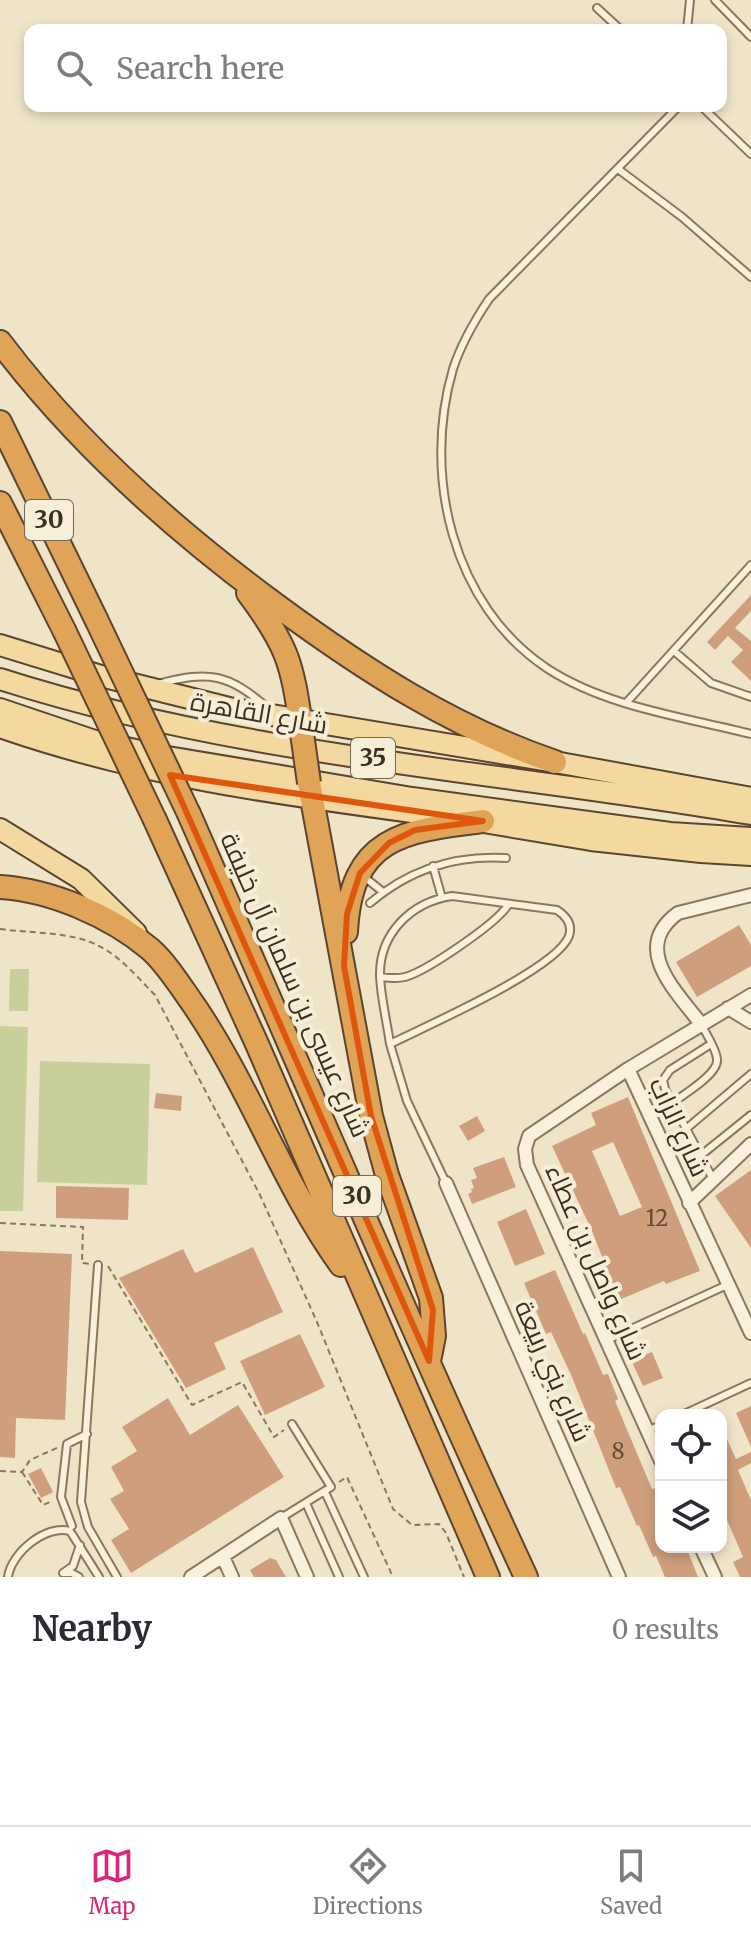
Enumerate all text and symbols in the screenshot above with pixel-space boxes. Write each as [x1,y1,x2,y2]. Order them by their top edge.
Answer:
search box [24,24,727,112]
icon: search [52,46,96,90]
text: Search here [116,49,284,87]
road number: 30 [25,500,73,540]
street label: شارع القاهرة [188,684,330,742]
road number: 35 [351,738,395,778]
street label: شارع عيسى بن سلمان آل خليفة [212,827,378,1143]
street label: شارع الزاب [641,1072,717,1182]
street label: شارع واصل بن عطاء [537,1159,655,1365]
road number: 30 [333,1176,381,1216]
house number: 12 [646,1204,668,1232]
street label: شارع بني ربيعة [503,1295,599,1449]
map controls [655,1409,727,1553]
button: locate [655,1409,727,1481]
house number: 8 [611,1437,625,1465]
button: layers [655,1481,727,1553]
text: Nearby [32,1608,152,1650]
text: 0 results [612,1613,719,1646]
tab: Map [89,1844,136,1920]
tab: Directions [313,1844,423,1920]
tab: Saved [600,1844,662,1920]

